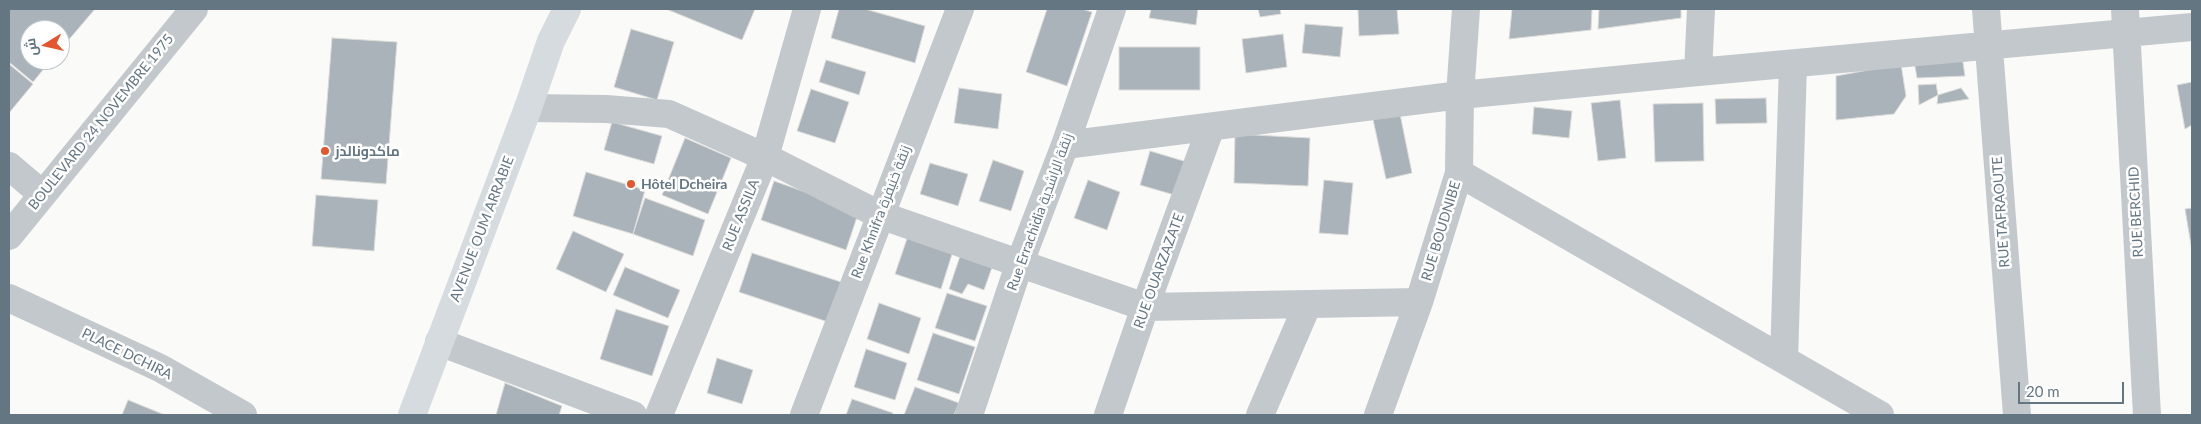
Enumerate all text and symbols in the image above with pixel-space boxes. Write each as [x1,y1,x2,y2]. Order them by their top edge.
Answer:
north arrow [20,20,70,70]
street label: BOULEVARD 24 NOVEMBRE 1975 [25,31,177,213]
text: ش [21,37,40,57]
street label: Rue Errachidia زنقة الراشدية [1004,131,1076,293]
place label: ماكدونالدز [335,143,400,159]
street label: Rue Khnifra زنقة خنيفرة [848,143,914,281]
marker: ماكدونالدز [319,145,331,157]
street label: AVENUE OUM ARRABIE [446,154,518,304]
street label: RUE TAFRAOUTE [1989,156,2013,268]
street label: RUE BERCHID [2125,166,2147,258]
place label: Hôtel Dcheira [641,176,727,192]
street label: RUE ASSILA [719,177,763,253]
marker: Hôtel Dcheira [625,178,637,190]
street label: RUE BOUDNIBE [1418,179,1464,283]
street label: RUE OUARZAZATE [1130,211,1188,331]
street label: PLACE DCHIRA [79,325,175,383]
scale bar [2021,372,2127,404]
text: 20 m [2026,382,2060,400]

